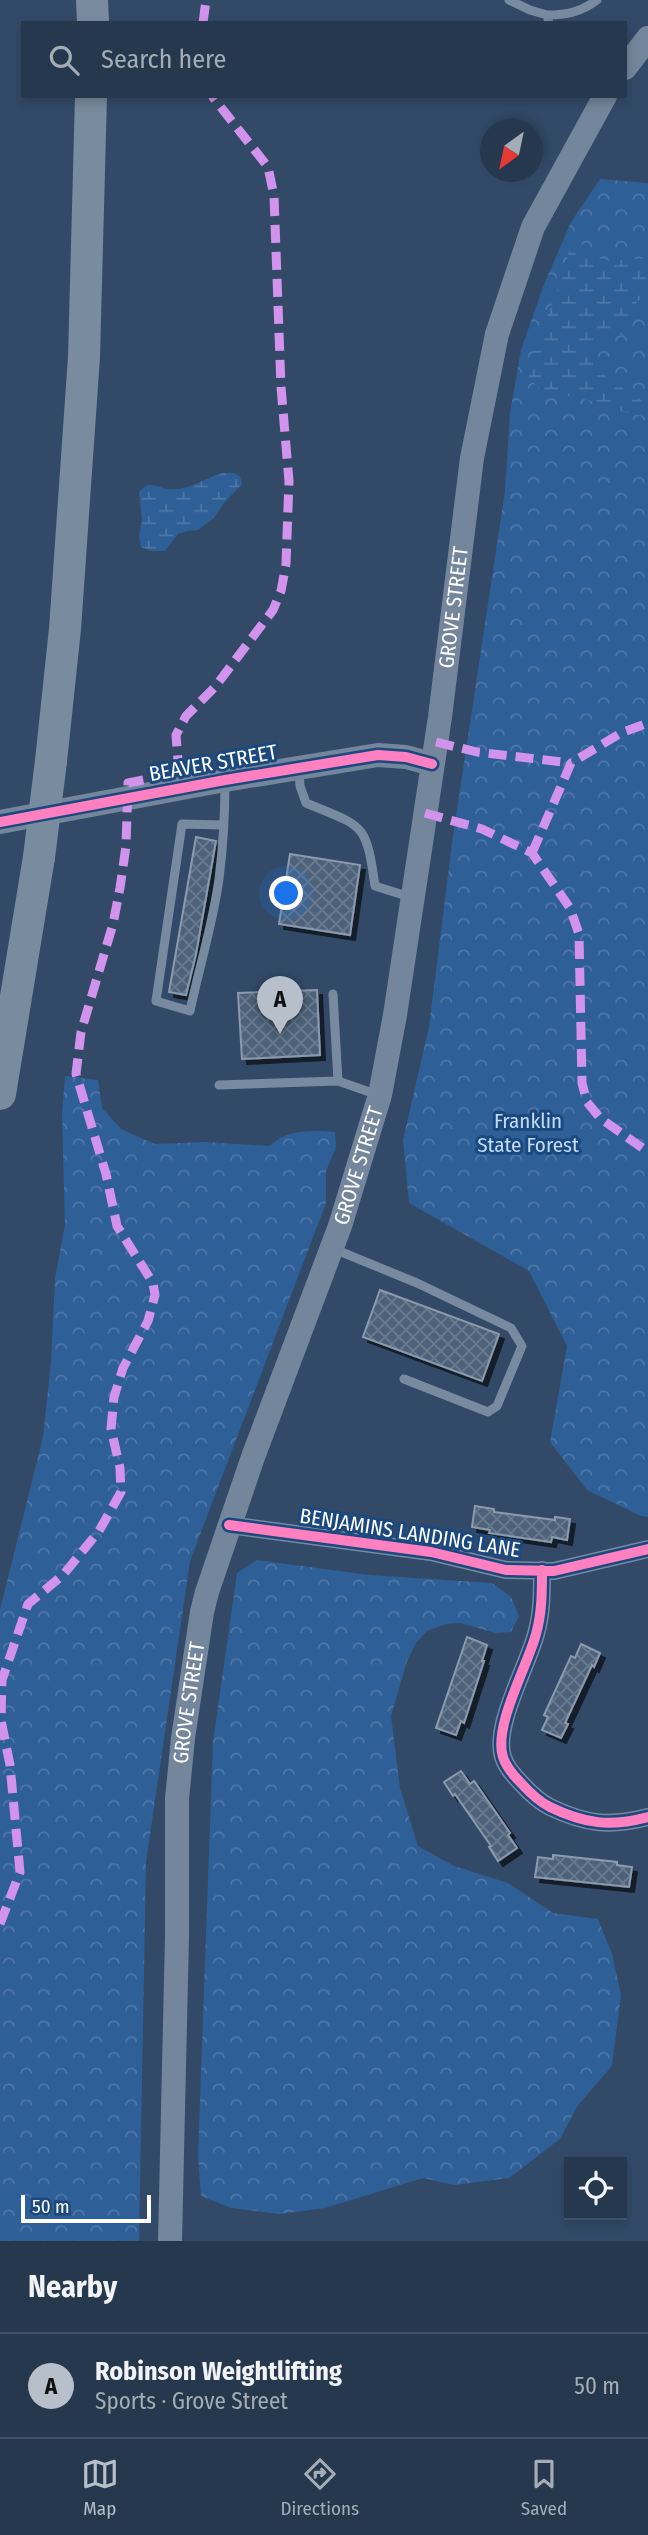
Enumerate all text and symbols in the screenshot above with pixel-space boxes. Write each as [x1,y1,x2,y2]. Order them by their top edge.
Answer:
search box [21,21,627,98]
icon: search [45,41,83,79]
text: Search here [101,44,226,75]
north arrow [480,119,543,182]
street label: GROVE STREET [433,545,474,670]
street label: BEAVER STREET [147,739,279,787]
your location [269,876,303,910]
pin: A [257,976,303,1034]
street label: GROVE STREET [328,1103,389,1228]
park label: Franklin State Forest [477,1108,579,1158]
street label: BENJAMINS LANDING LANE [298,1503,522,1563]
street label: GROVE STREET [168,1640,210,1765]
map controls [564,2157,627,2220]
button: locate [564,2157,627,2220]
scale bar [21,2192,150,2224]
text: 50 m [32,2195,70,2218]
text: Nearby [28,2269,117,2305]
text: Robinson Weightlifting [95,2356,342,2387]
text: A [45,2372,57,2400]
text: 50 m [574,2372,620,2400]
text: Sports · Grove Street [95,2387,288,2415]
tab: Map [81,2455,119,2520]
tab: Directions [281,2455,359,2520]
tab: Saved [521,2455,567,2520]

